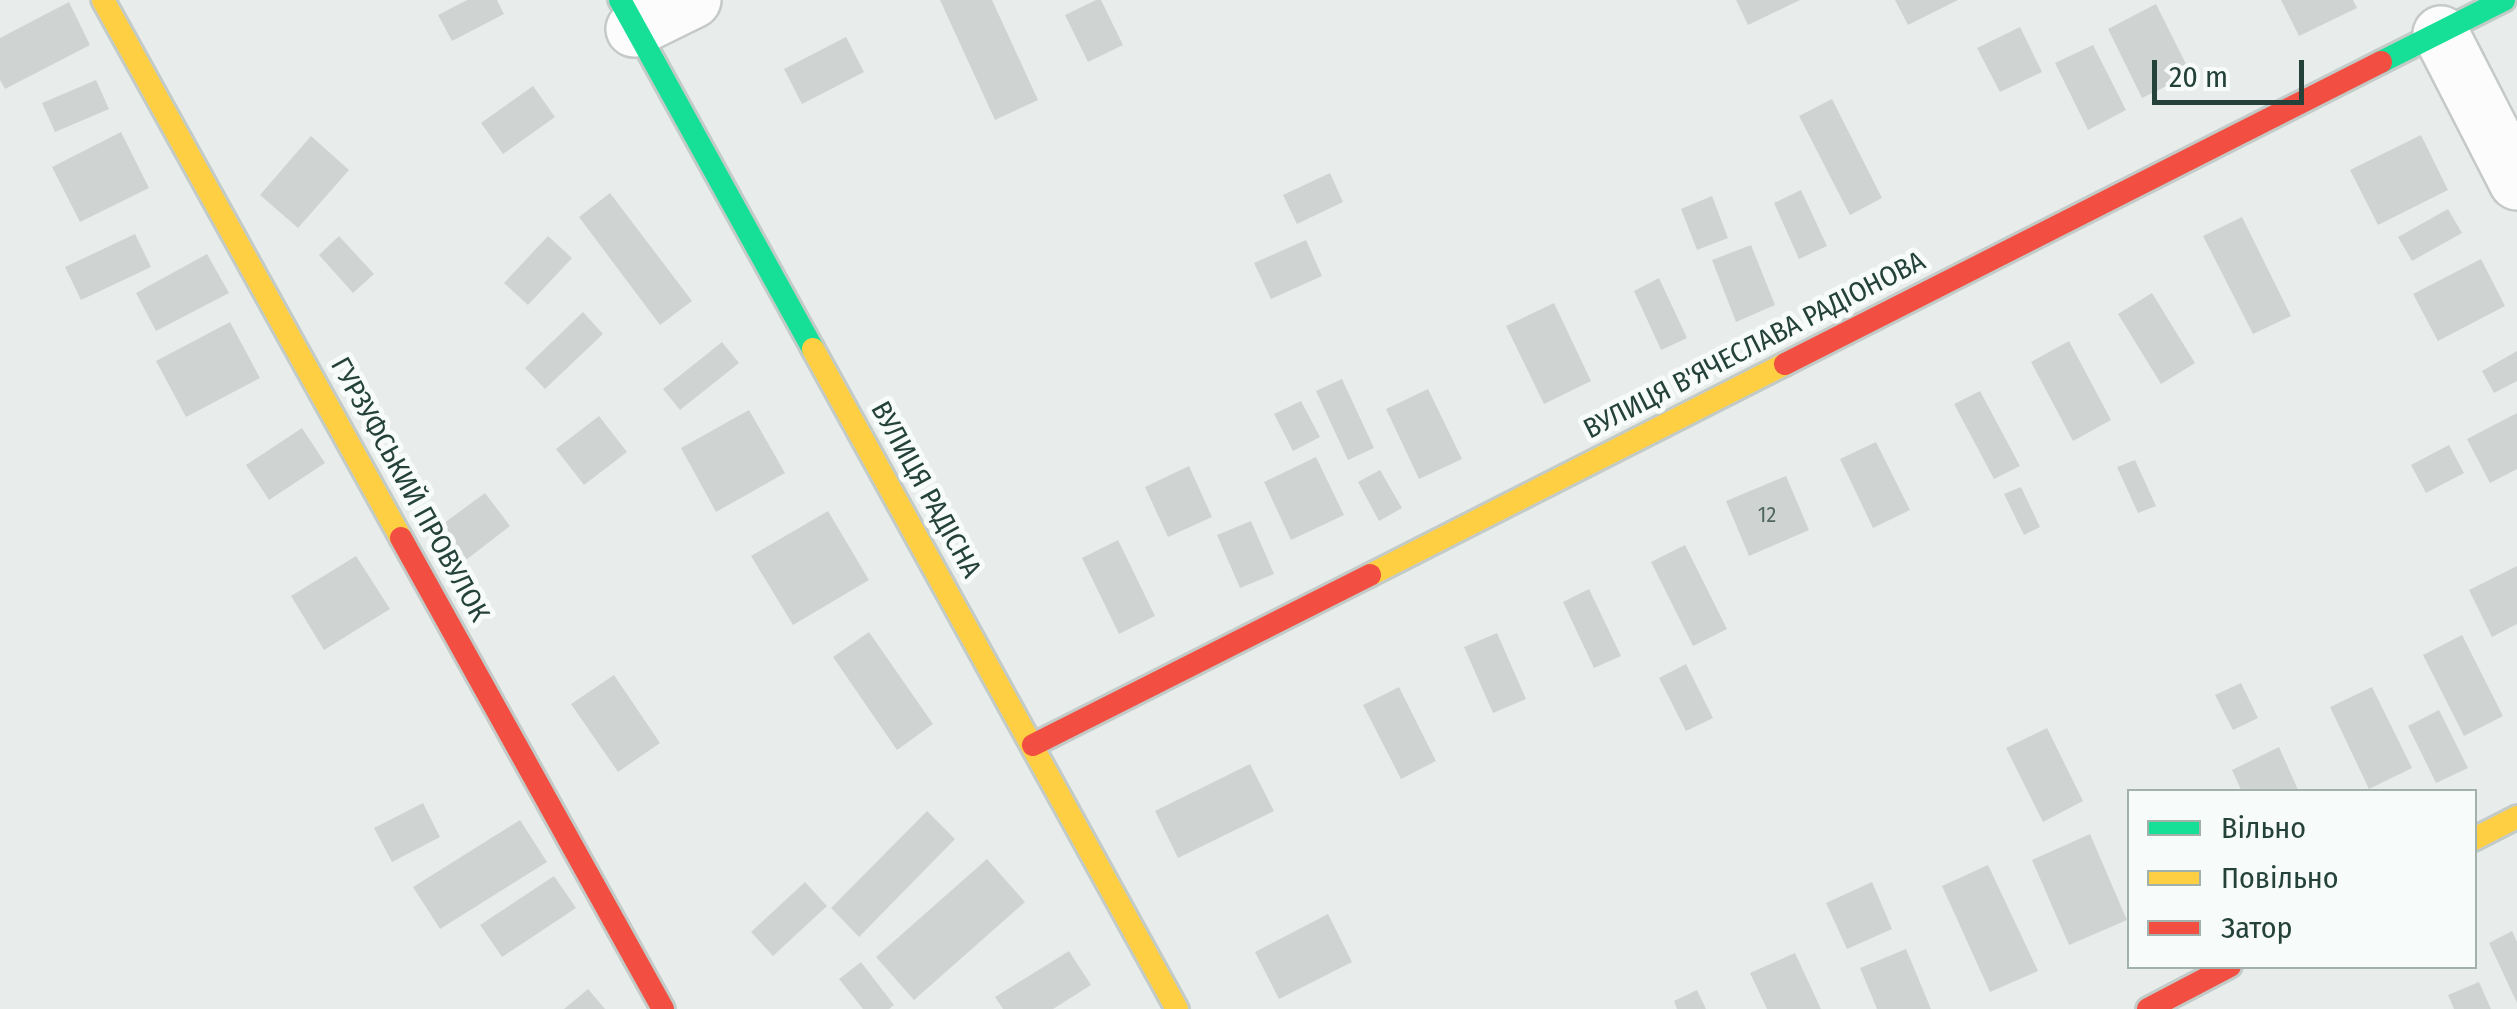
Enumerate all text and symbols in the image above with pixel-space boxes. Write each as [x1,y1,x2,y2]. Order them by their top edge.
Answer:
scale bar [2157,40,2310,102]
text: 20 m [2169,59,2228,95]
street label: ВУЛИЦЯ В'ЯЧЕСЛАВА РАДІОНОВА [1579,245,1931,447]
street label: ГУРЗУФСЬКИЙ ПРОВУЛОК [322,352,496,628]
street label: ВУЛИЦЯ РАДІСНА [863,396,987,584]
house number: 12 [1758,503,1776,529]
legend [2127,789,2477,969]
text: Вільно [2221,810,2306,846]
text: Повільно [2221,860,2339,896]
text: Затор [2221,910,2293,946]

